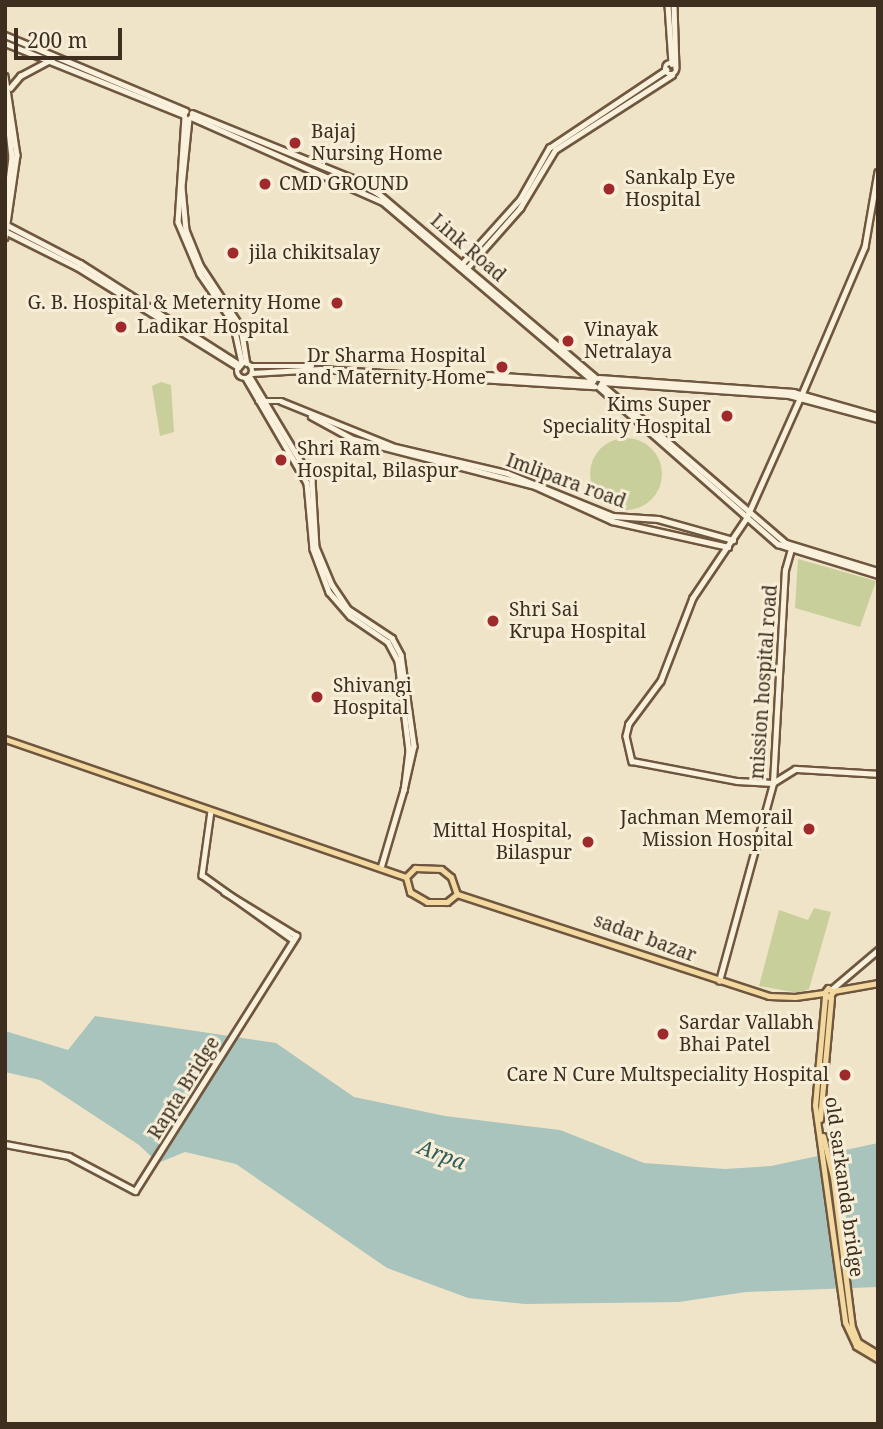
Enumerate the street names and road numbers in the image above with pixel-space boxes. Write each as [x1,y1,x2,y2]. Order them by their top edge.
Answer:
street label: Link Road [426,209,510,287]
street label: Imlipara road [503,449,629,513]
street label: mission hospital road [746,584,782,780]
street label: sadar bazar [591,909,699,967]
street label: Rapta Bridge [143,1032,225,1144]
street label: old sarkanda bridge [820,1095,868,1279]

